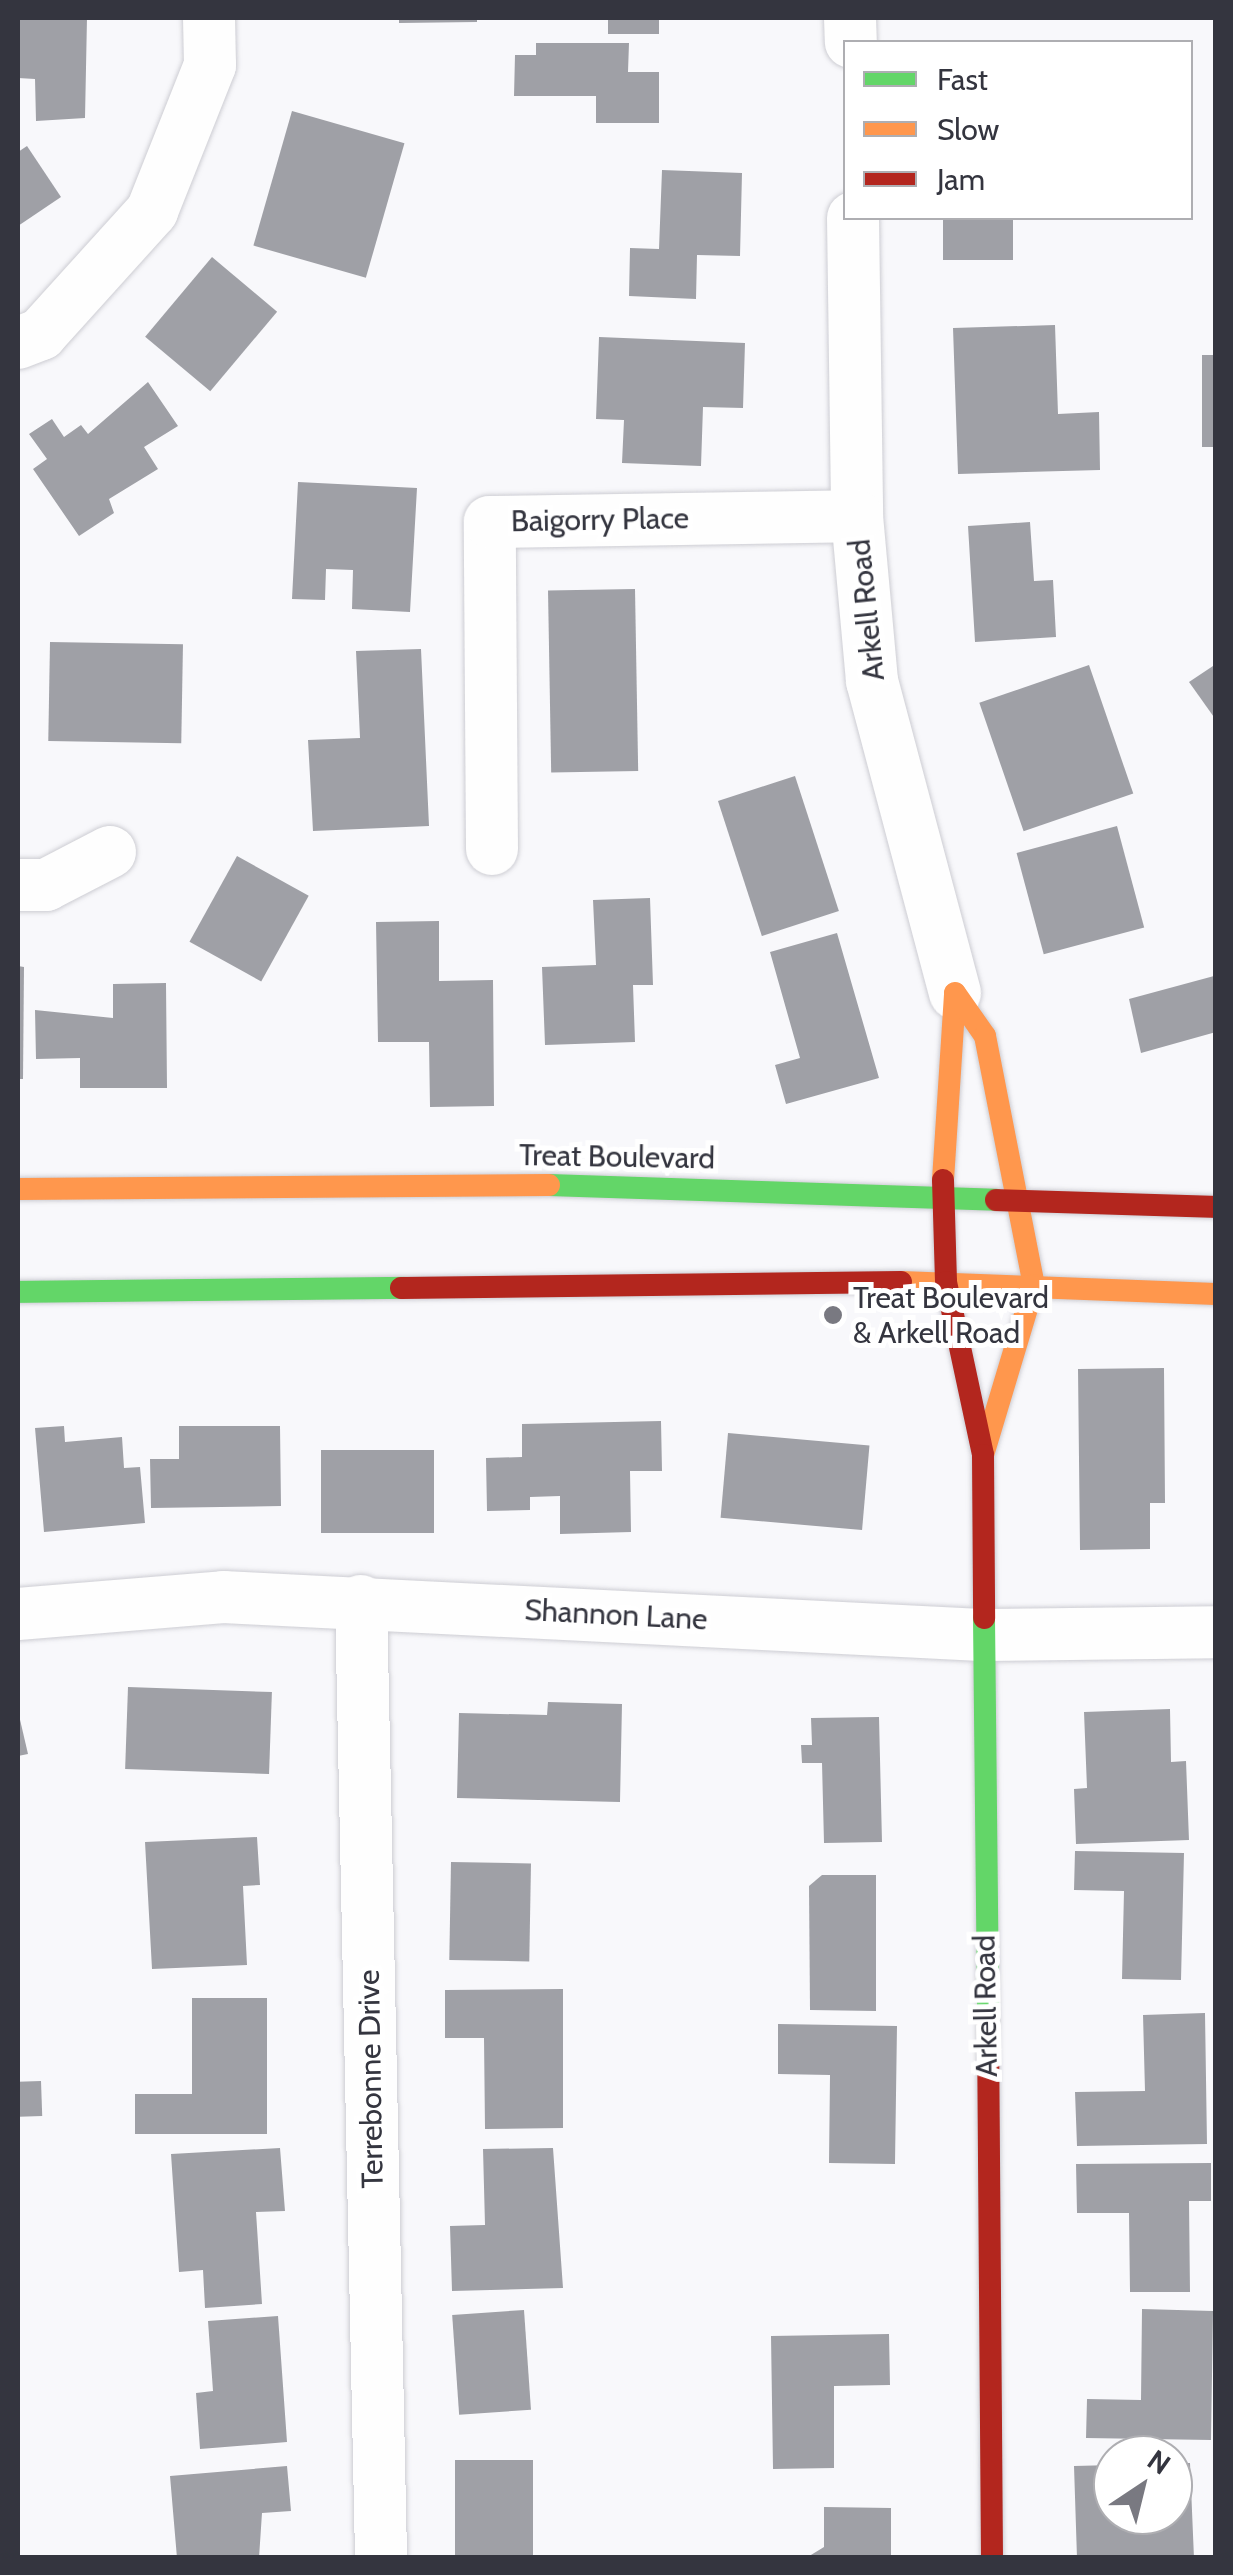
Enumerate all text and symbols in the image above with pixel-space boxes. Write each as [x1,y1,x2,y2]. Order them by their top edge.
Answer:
legend [843,40,1193,220]
text: Fast [937,61,988,98]
text: Slow [937,111,999,148]
text: Jam [937,161,985,198]
street label: Baigorry Place [511,500,689,540]
street label: Arkell Road [842,537,892,683]
street label: Treat Boulevard [519,1137,715,1177]
place label: Treat Boulevard & Arkell Road [853,1280,1049,1350]
marker: Treat Boulevard & Arkell Road [822,1304,844,1326]
street label: Shannon Lane [524,1592,708,1638]
street label: Arkell Road [967,1935,1005,2077]
street label: Terrebonne Drive [351,1969,391,2189]
north arrow [1093,2435,1193,2535]
text: N [1141,2442,1177,2482]

